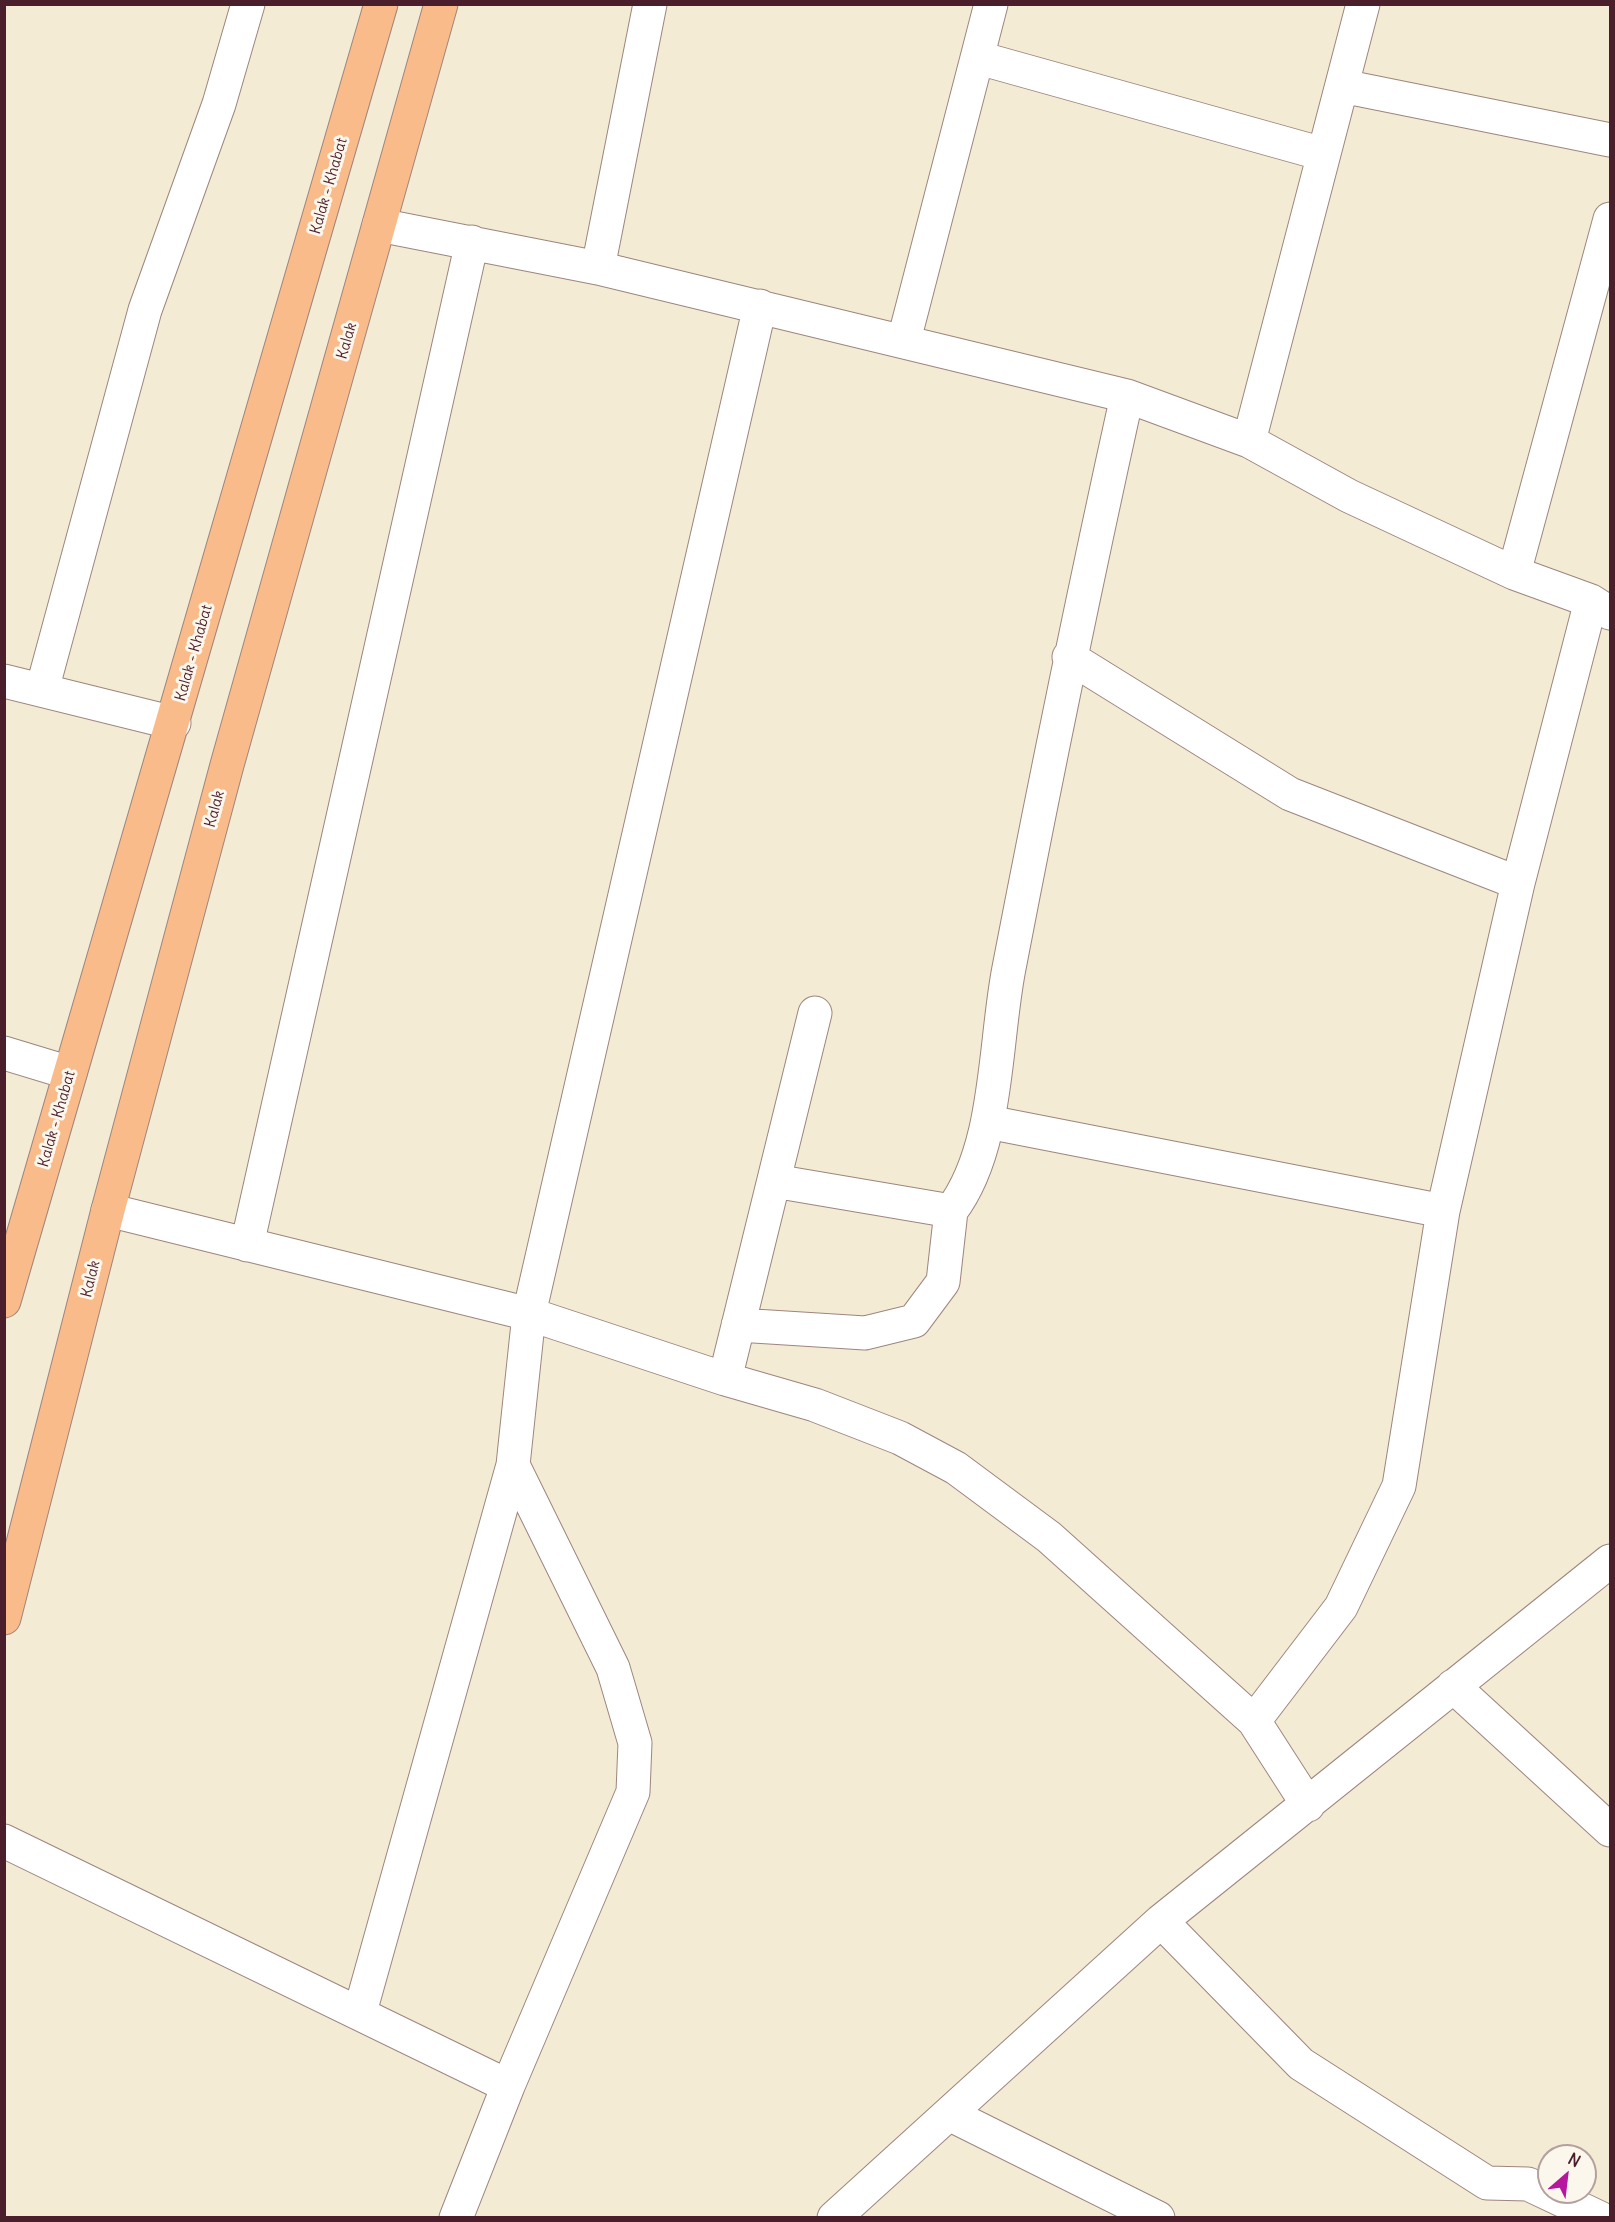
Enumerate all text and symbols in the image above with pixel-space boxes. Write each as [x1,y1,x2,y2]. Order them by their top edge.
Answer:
street label: Kalak - Khabat [307,136,351,236]
street label: Kalak [333,321,361,361]
street label: Kalak - Khabat [172,603,216,703]
street label: Kalak [201,789,229,829]
street label: Kalak - Khabat [35,1069,79,1169]
street label: Kalak [78,1259,104,1299]
north arrow [1537,2144,1597,2204]
text: N [1565,2148,1584,2171]

